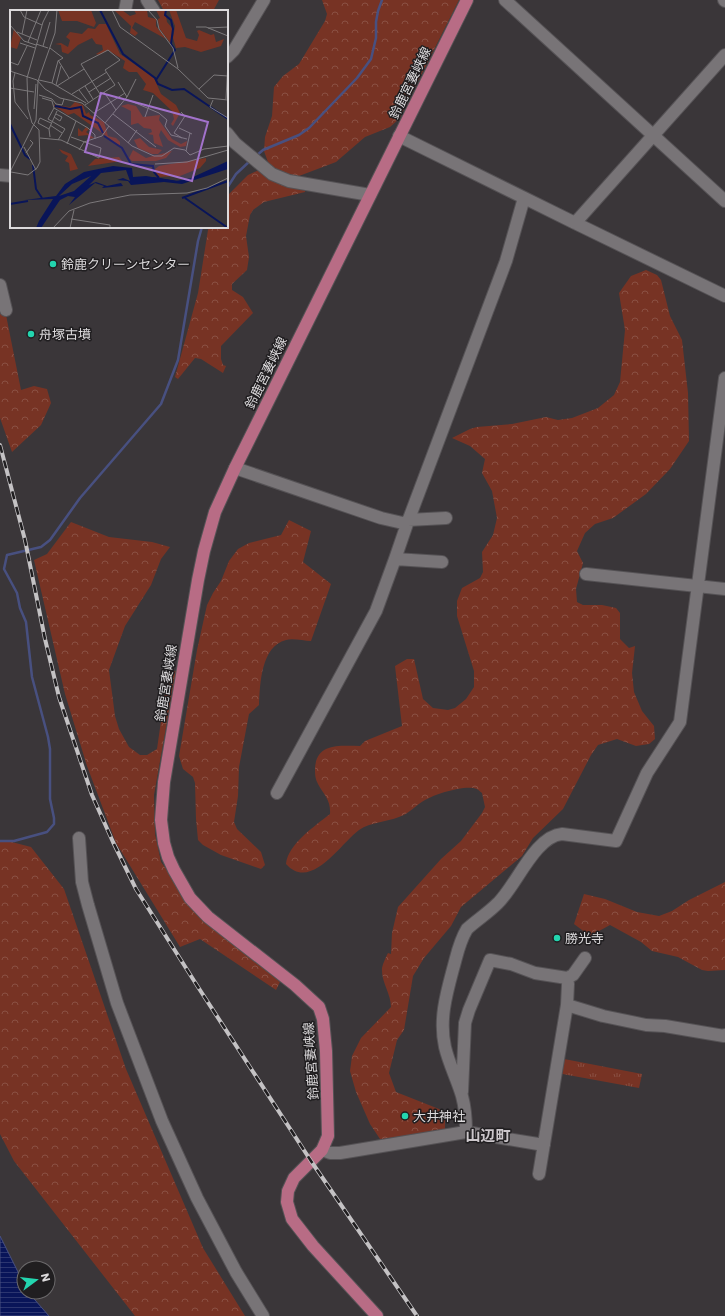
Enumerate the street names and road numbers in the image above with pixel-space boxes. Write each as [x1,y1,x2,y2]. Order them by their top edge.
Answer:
street label: 鈴鹿宮妻峡線 [384,44,436,122]
street label: 鈴鹿宮妻峡線 [240,334,292,412]
street label: 鈴鹿宮妻峡線 [151,643,181,723]
street label: 鈴鹿宮妻峡線 [299,1021,323,1101]

